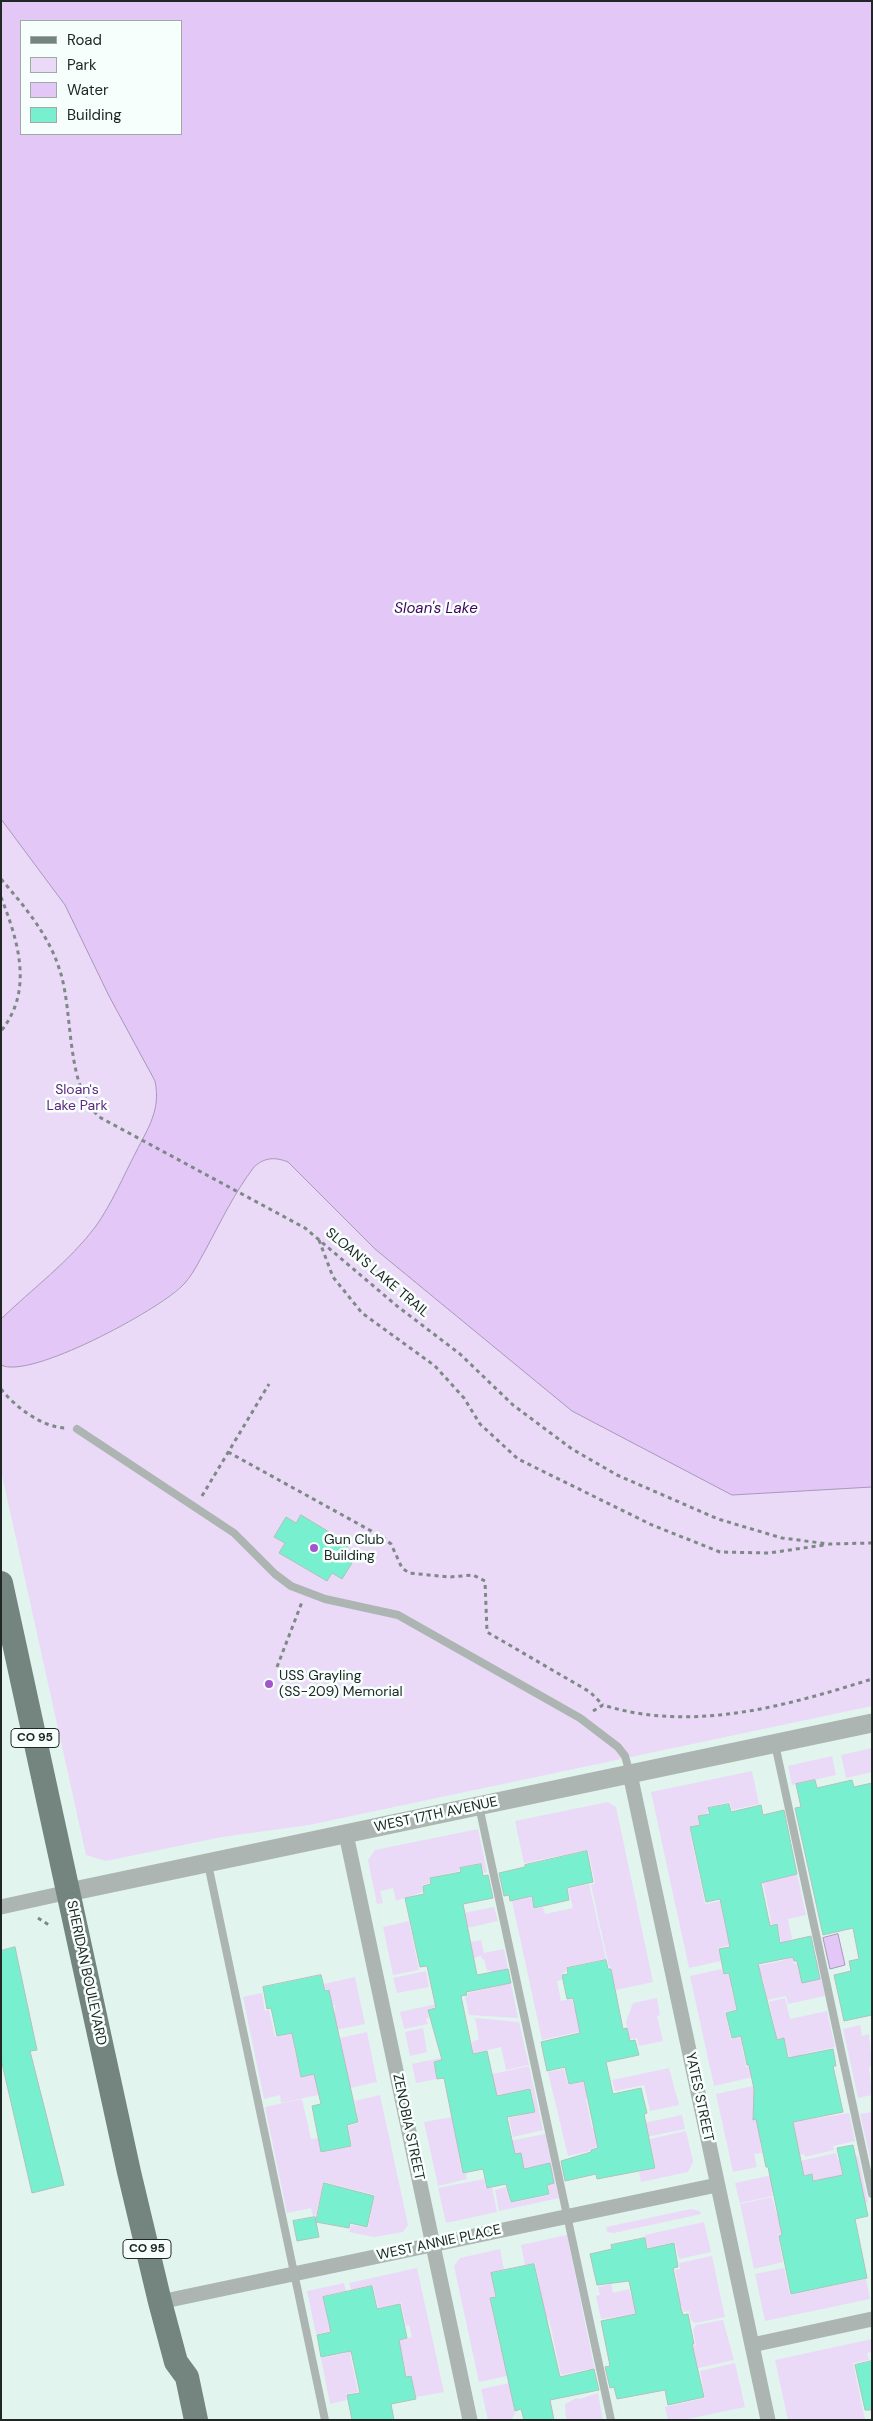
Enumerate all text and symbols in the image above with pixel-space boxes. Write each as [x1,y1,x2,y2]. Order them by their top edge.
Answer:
legend [20,20,182,135]
text: Road [67,30,102,50]
text: Park [67,55,97,75]
text: Water [67,80,108,100]
text: Building [67,105,122,125]
water label: Sloan's Lake [394,600,478,618]
park label: Sloan's Lake Park [47,1082,107,1114]
street label: SLOAN'S LAKE TRAIL [322,1225,432,1321]
place label: Gun Club Building [324,1532,384,1564]
marker: Gun Club Building [308,1542,320,1554]
place label: USS Grayling (SS-209) Memorial [279,1668,403,1700]
marker: USS Grayling (SS-209) Memorial [263,1678,275,1690]
road number: CO 95 [11,1729,59,1748]
street label: WEST 17TH AVENUE [373,1794,499,1836]
street label: SHERIDAN BOULEVARD [62,1899,110,2047]
street label: YATES STREET [681,2051,717,2143]
street label: ZENOBIA STREET [389,2072,427,2182]
street label: WEST ANNIE PLACE [375,2222,503,2264]
road number: CO 95 [123,2240,171,2258]

